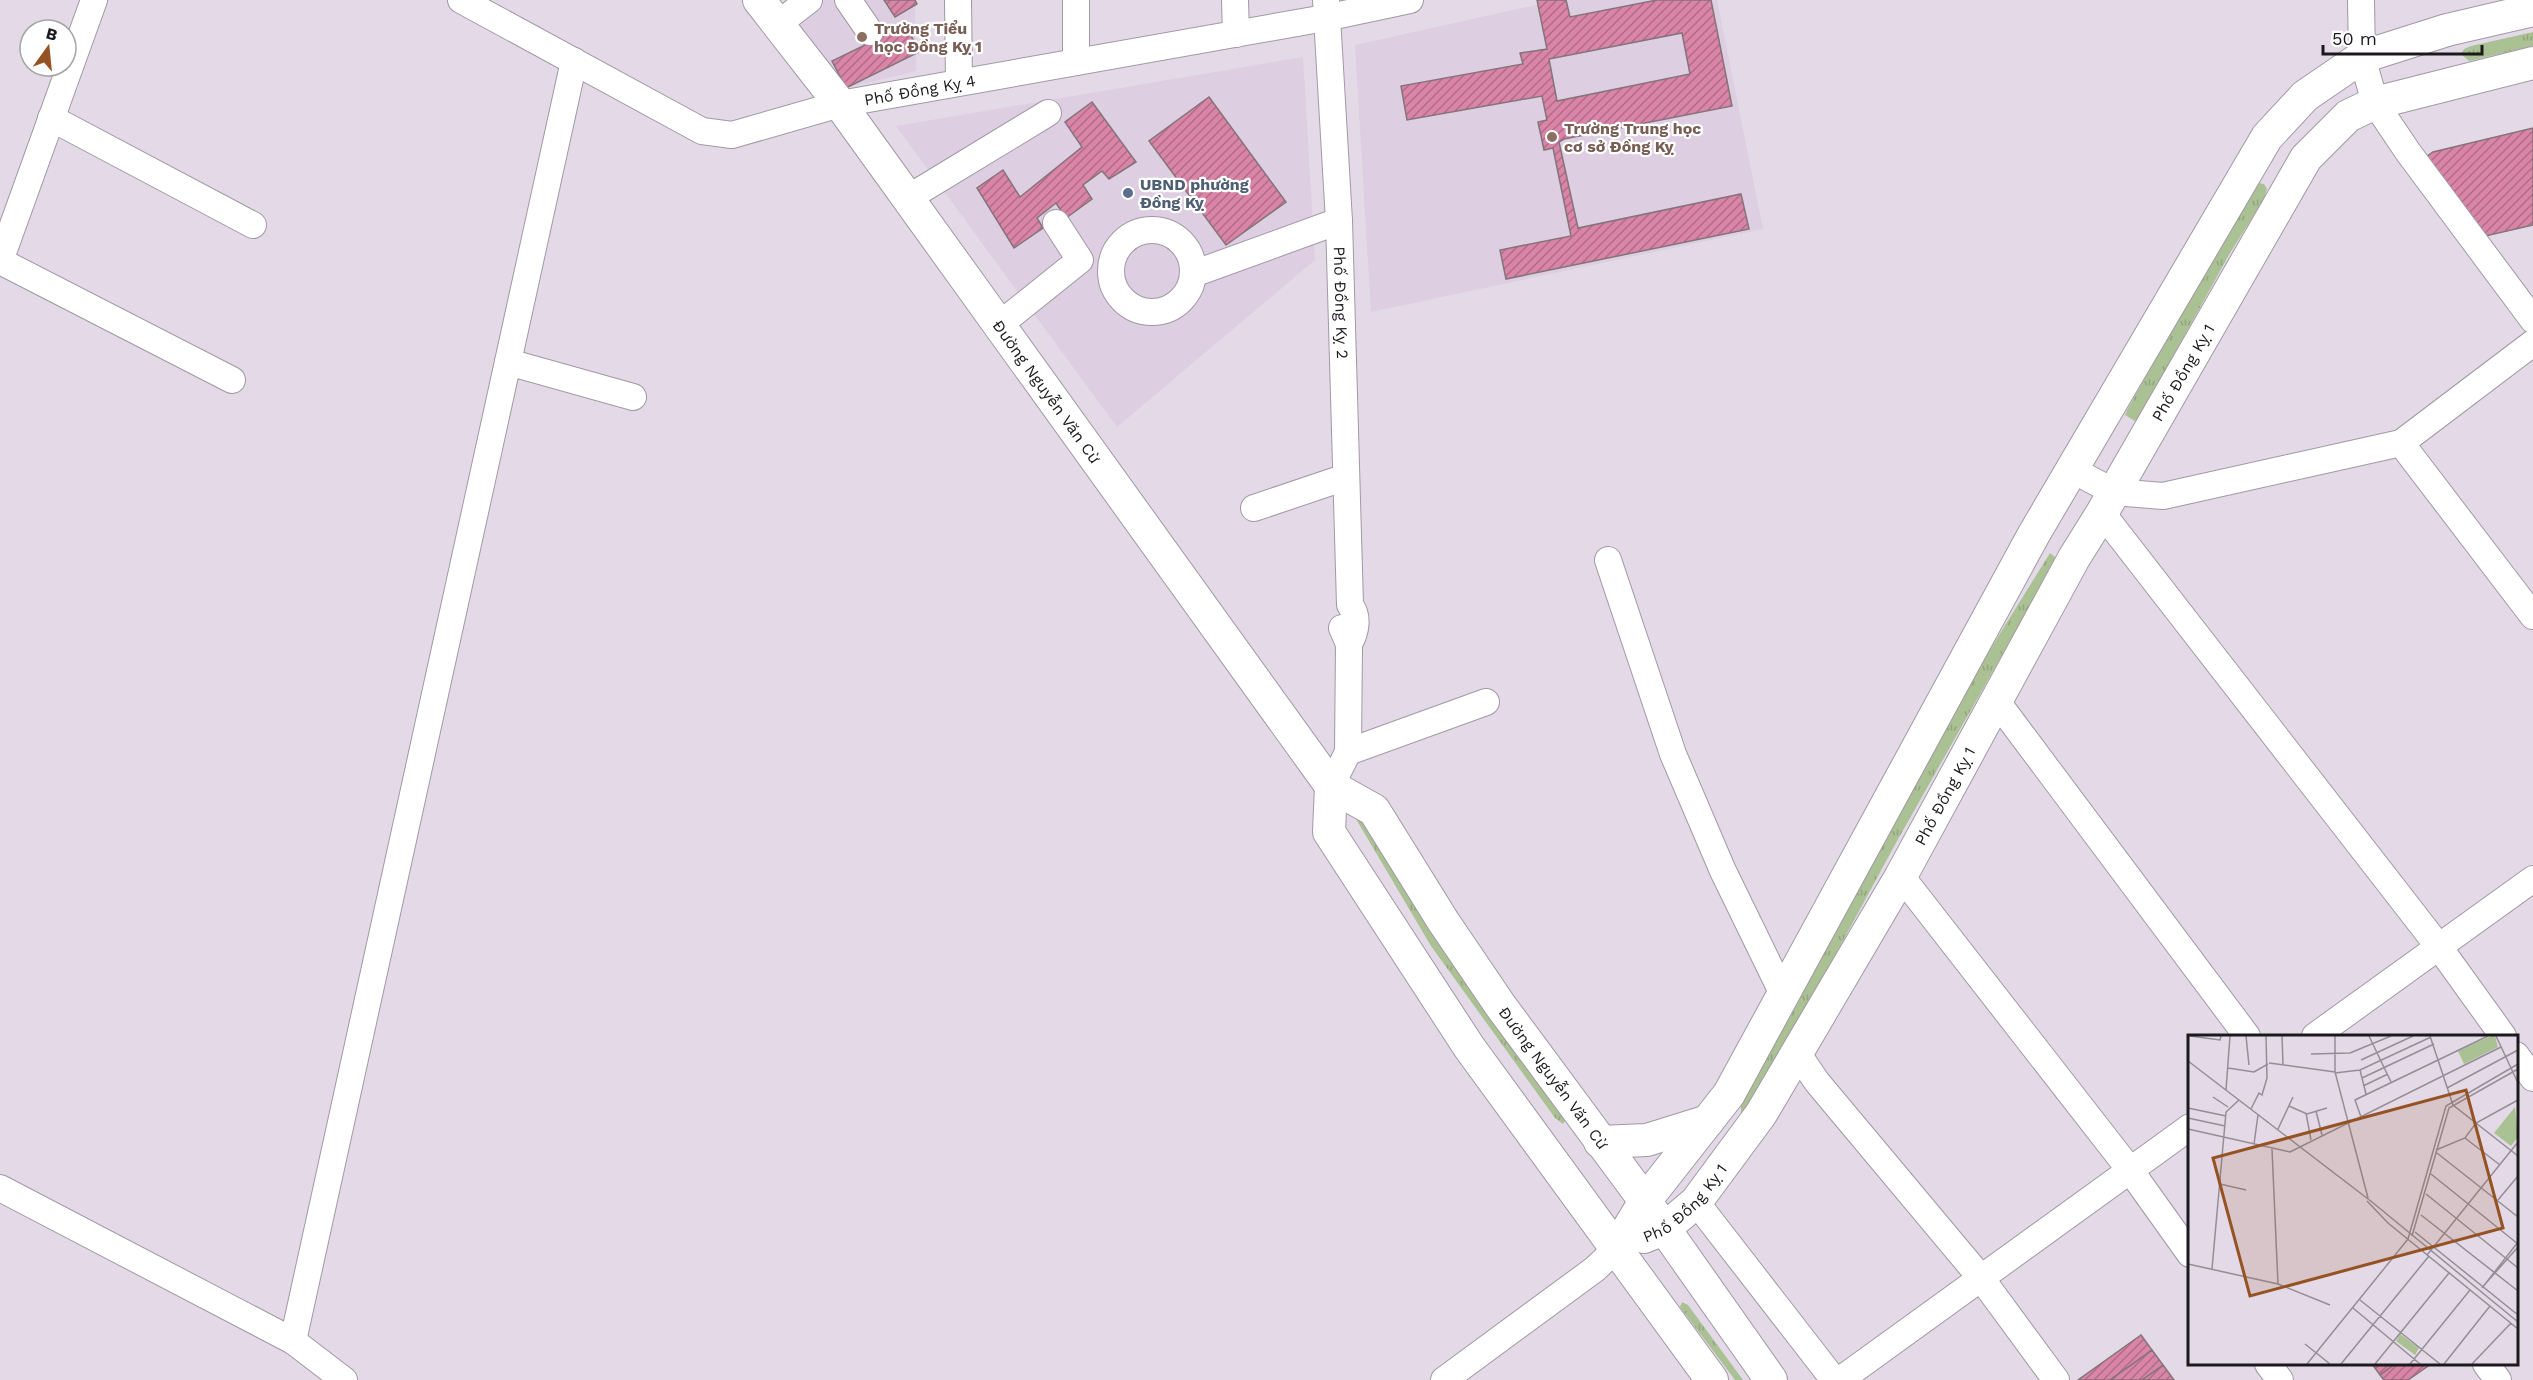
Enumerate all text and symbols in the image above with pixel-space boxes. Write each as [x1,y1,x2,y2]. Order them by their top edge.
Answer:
north arrow [18,18,78,78]
scale bar [2323,18,2482,56]
place label: Trường Tiểu học Đồng Kỵ 1 [874,19,982,56]
text: B [44,23,60,45]
text: 50 m [2332,28,2377,49]
marker: Trường Tiểu học Đồng Kỵ 1 [855,30,869,44]
street label: Phố Đồng Kỵ 4 [863,71,977,110]
place label: Trường Trung học cơ sở Đồng Kỵ [1564,119,1701,156]
marker: Trường Trung học cơ sở Đồng Kỵ [1545,130,1559,144]
place label: UBND phường Đồng Kỵ [1140,175,1249,212]
marker: UBND phường Đồng Kỵ [1121,186,1135,200]
street label: Phố Đồng Kỵ 2 [1330,246,1352,359]
street label: Đường Nguyễn Văn Cừ [989,316,1105,467]
street label: Phố Đồng Kỵ 1 [2148,321,2219,425]
street label: Phố Đồng Kỵ 1 [1911,744,1979,849]
street label: Đường Nguyễn Văn Cừ [1494,1003,1612,1153]
inset map [2188,1035,2518,1365]
street label: Phố Đồng Kỵ 1 [1640,1160,1731,1246]

